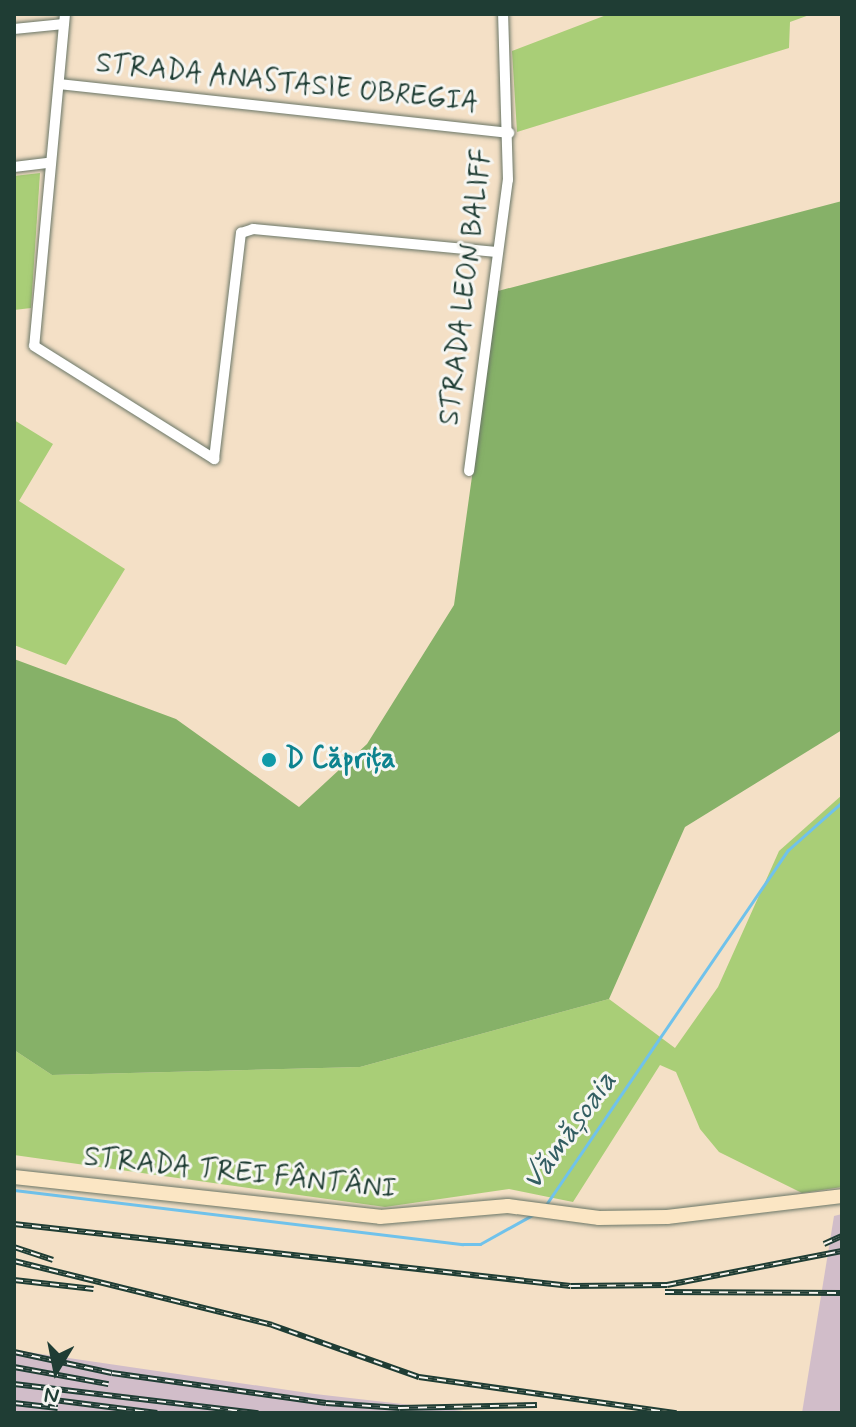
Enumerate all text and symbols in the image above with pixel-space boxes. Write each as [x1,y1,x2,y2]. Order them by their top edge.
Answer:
street label: STRADA ANASTASIE OBREGIA [90,47,484,121]
street label: STRADA LEON BALIFF [433,141,501,433]
place label: D Căprița [285,743,399,777]
marker: D Căprița [260,751,278,769]
water label: Vămășoaia [515,1064,625,1198]
street label: STRADA TREI FÂNTÂNI [85,1141,395,1207]
north arrow [16,1331,96,1411]
text: N [42,1380,61,1410]

